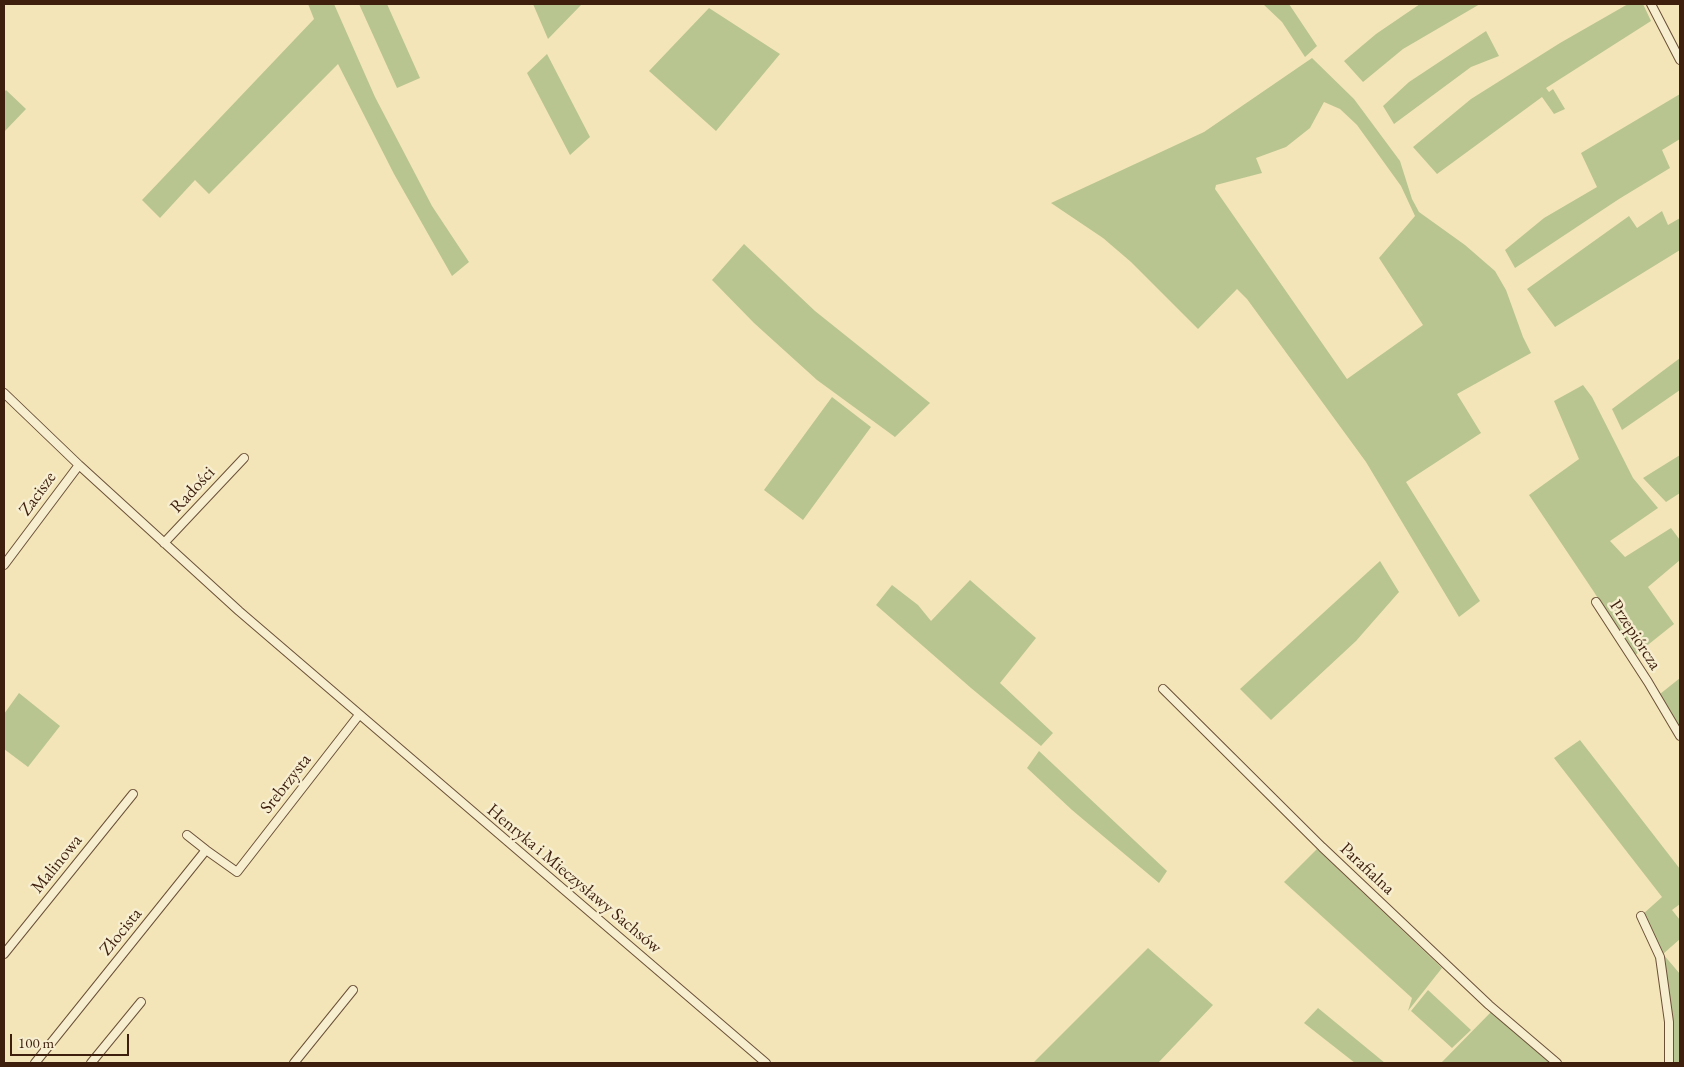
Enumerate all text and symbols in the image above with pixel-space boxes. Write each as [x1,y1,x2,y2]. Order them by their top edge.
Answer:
street label: Radości [166,462,220,518]
street label: Zacisze [15,468,61,520]
street label: Przepiórcza [1604,596,1666,674]
street label: Srebrzysta [256,750,316,818]
street label: Henryka i Mieczysławy Sachsów [482,799,666,959]
street label: Malinowa [27,830,87,898]
street label: Parafialna [1335,838,1399,900]
street label: Złocista [95,904,147,960]
scale bar [12,1024,131,1056]
text: 100 m [18,1033,54,1052]

